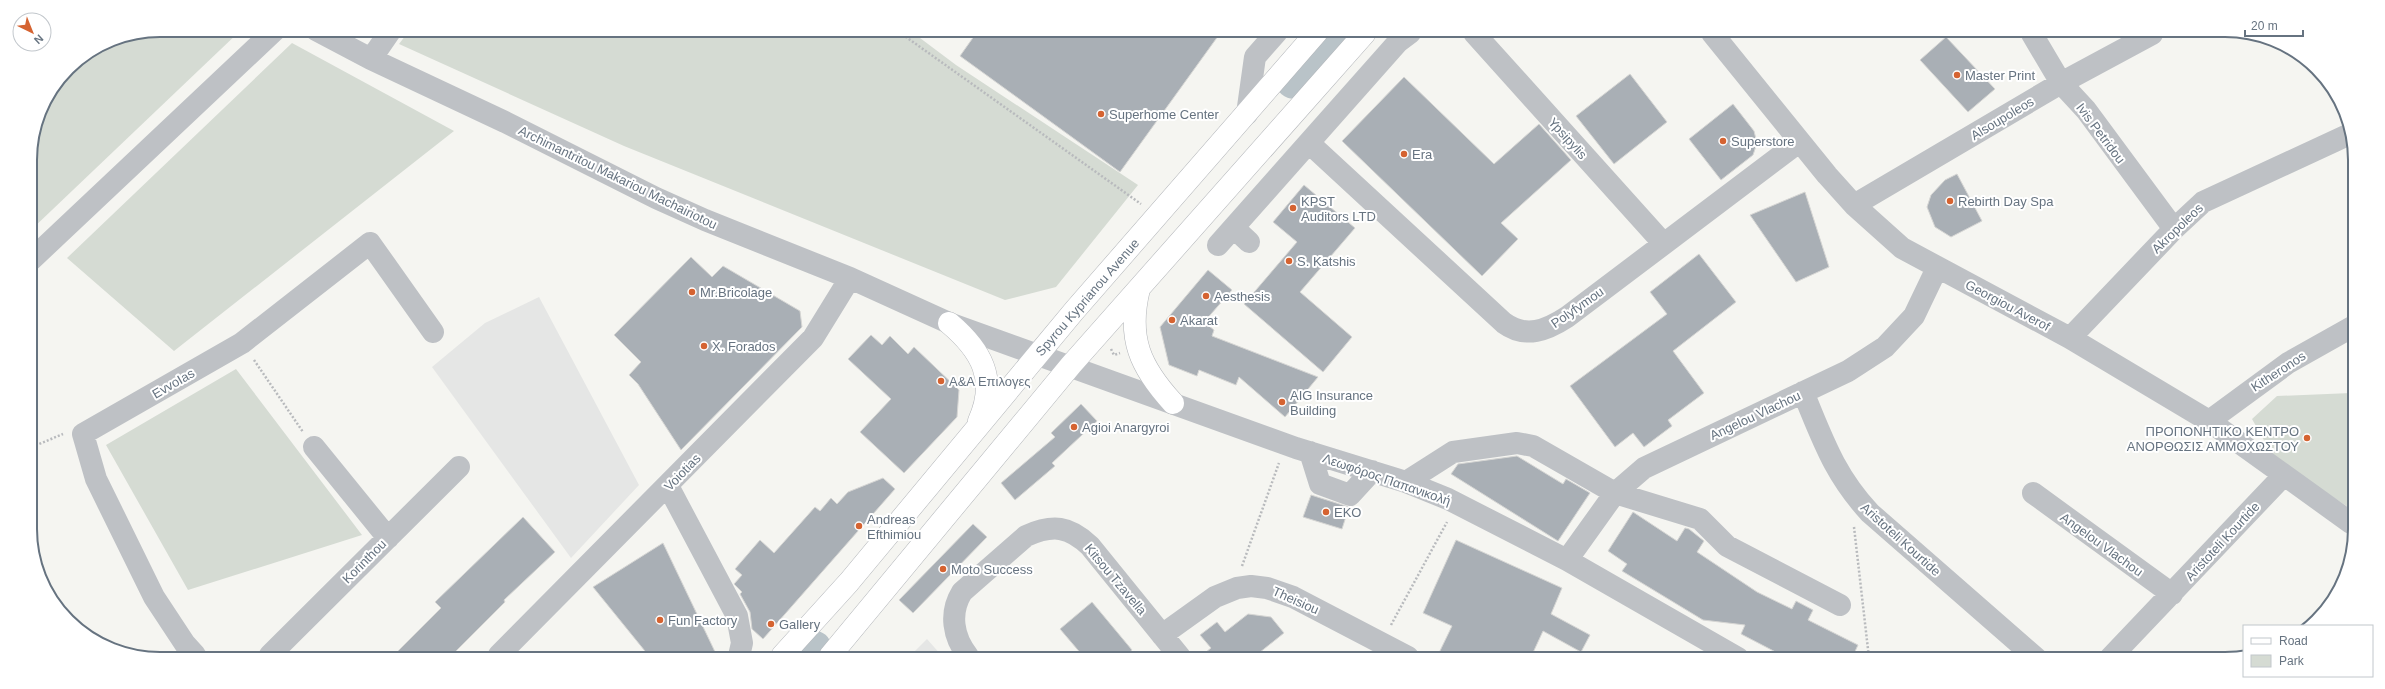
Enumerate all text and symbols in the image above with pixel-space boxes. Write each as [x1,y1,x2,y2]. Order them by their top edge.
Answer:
north arrow [12,12,52,52]
scale bar [2245,12,2303,38]
text: 20 m [2251,19,2278,33]
text: N [32,32,46,46]
place label: Master Print [1965,68,2035,83]
marker: Master Print [1952,70,1962,80]
street label: Alsoupoleos [1968,94,2037,143]
street label: Ivis Petridou [2073,100,2128,166]
place label: Superhome Center [1109,107,1220,122]
marker: Superhome Center [1096,109,1106,119]
street label: Ypsipylis [1545,115,1590,162]
street label: Archimantritou Makariou Machairiotou [516,123,719,232]
place label: Superstore [1731,134,1795,149]
marker: Superstore [1718,136,1728,146]
place label: Era [1412,147,1433,162]
marker: Era [1399,149,1409,159]
place label: KPST Auditors LTD [1301,194,1376,224]
place label: Rebirth Day Spa [1958,194,2054,209]
marker: Rebirth Day Spa [1945,196,1955,206]
street label: Akropoleos [2149,200,2206,256]
marker: KPST Auditors LTD [1288,203,1298,213]
street label: Spyrou Kyprianou Avenue [1032,236,1142,359]
place label: S. Katshis [1297,254,1356,269]
marker: S. Katshis [1284,256,1294,266]
street label: Georgiou Averof [1963,277,2053,334]
street label: Polyfymou [1548,284,1606,331]
place label: Mr.Bricolage [700,285,772,300]
marker: Mr.Bricolage [687,287,697,297]
place label: Aesthesis [1214,289,1271,304]
marker: Aesthesis [1201,291,1211,301]
place label: Akarat [1180,313,1218,328]
marker: Akarat [1167,315,1177,325]
place label: X. Forados [712,339,776,354]
marker: X. Forados [699,341,709,351]
street label: Kitheronos [2248,348,2309,395]
street label: EvvoIas [149,365,197,401]
place label: Α&Α Επιλογες [949,374,1031,389]
marker: Α&Α Επιλογες [936,376,946,386]
place label: AIG Insurance Building [1290,388,1373,418]
street label: Angelou Vlachou [1707,388,1803,443]
marker: AIG Insurance Building [1277,397,1287,407]
place label: Agioi Anargyroi [1082,420,1170,435]
marker: Agioi Anargyroi [1069,422,1079,432]
place label: ΠΡΟΠΟΝΗΤΙΚΟ ΚΕΝΤΡΟ ΑΝΟΡΘΩΣΙΣ ΑΜΜΟΧΩΣΤΟΥ [2127,424,2299,454]
marker: ΠΡΟΠΟΝΗΤΙΚΟ ΚΕΝΤΡΟ ΑΝΟΡΘΩΣΙΣ ΑΜΜΟΧΩΣΤΟΥ [2302,433,2312,443]
street label: Voiotias [661,450,704,494]
street label: Λεωφόρος Παπανικολή [1321,450,1453,508]
street label: Aristoteli Kourtide [2182,499,2263,584]
street label: Aristoteli Kourtide [1858,500,1944,579]
place label: EKO [1334,505,1361,520]
marker: EKO [1321,507,1331,517]
street label: Angelou Vlachou [2058,509,2146,579]
place label: Andreas Efthimiou [867,512,921,542]
marker: Andreas Efthimiou [854,521,864,531]
street label: Korinthou [339,536,389,586]
street label: Kitsou Tzavella [1082,541,1150,618]
place label: Moto Success [951,562,1033,577]
marker: Moto Success [938,564,948,574]
street label: Theisiou [1270,584,1321,617]
place label: Fun Factory [668,613,738,628]
marker: Fun Factory [655,615,665,625]
place label: Gallery [779,617,821,632]
marker: Gallery [766,619,776,629]
legend [2243,625,2373,677]
text: Road [2279,634,2308,648]
text: Park [2279,654,2305,668]

